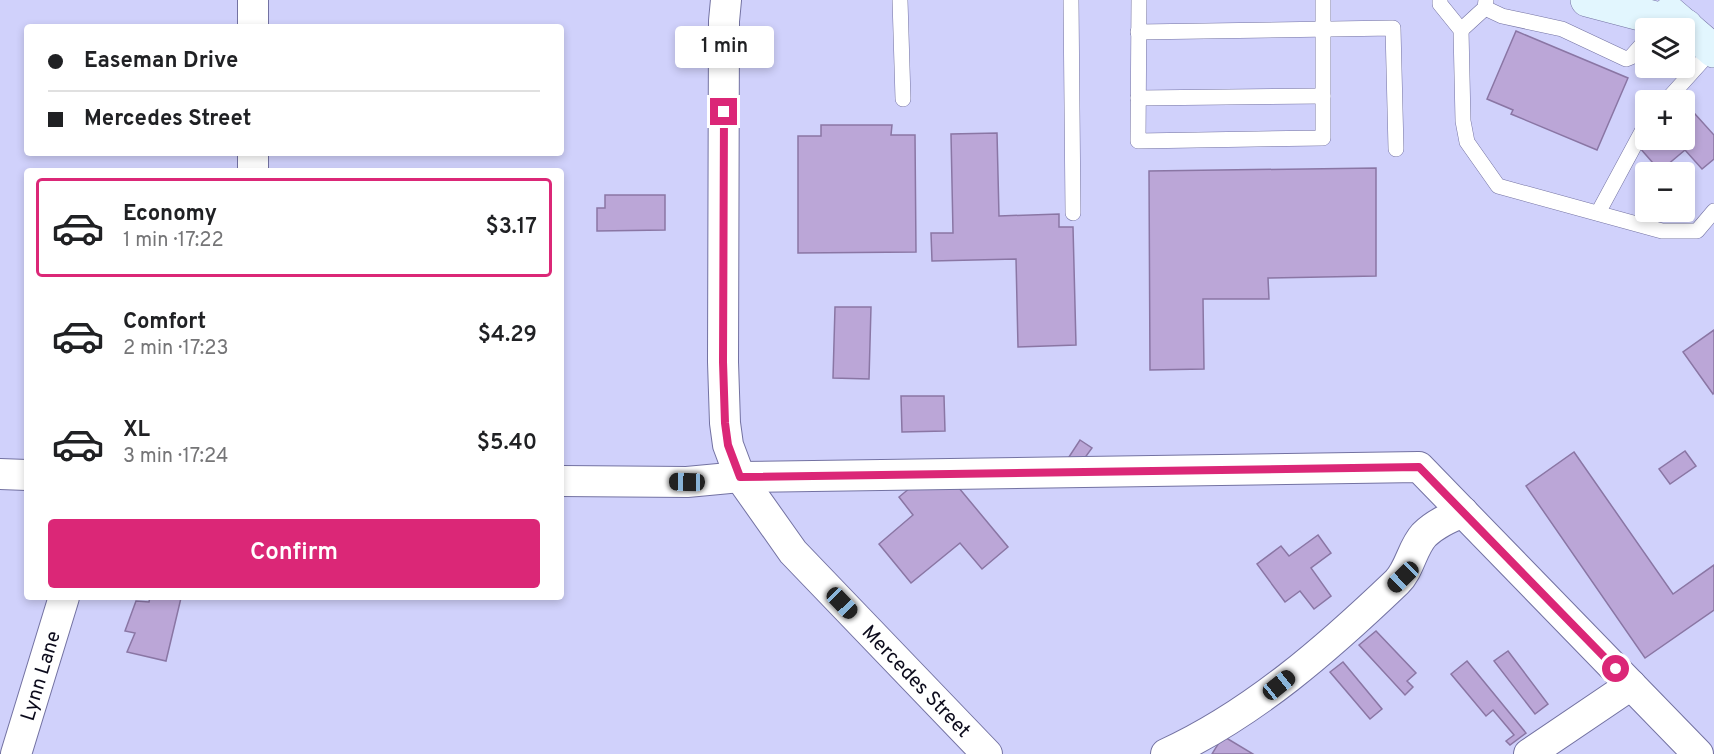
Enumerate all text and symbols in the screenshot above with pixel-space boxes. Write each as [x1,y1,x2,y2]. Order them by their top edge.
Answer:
map controls [1635,18,1695,222]
button: layers [1635,18,1695,78]
callout: 1 min [674,25,774,67]
text: 1 min [701,34,748,60]
text: Easeman Drive [84,48,238,75]
button: + [1635,90,1695,150]
route end [710,98,737,125]
text: Mercedes Street [84,106,251,133]
button: − [1635,162,1695,222]
icon: car [51,201,105,255]
text: Economy [123,201,217,228]
text: $3.17 [486,214,537,241]
text: 1 min · 17:22 [123,228,224,254]
icon: car [51,309,105,363]
text: Comfort [123,309,206,336]
text: $4.29 [478,322,537,349]
text: 2 min · 17:23 [123,336,228,362]
icon: car [51,417,105,471]
text: XL [123,417,150,444]
text: $5.40 [477,430,537,457]
text: 3 min · 17:24 [123,444,228,470]
car [669,473,705,491]
button: Confirm [48,519,540,588]
car [1384,558,1422,596]
car [823,584,861,622]
street label: Mercedes Street [855,620,975,744]
street label: Lynn Lane [16,628,68,724]
route start [1602,655,1629,682]
car [1259,667,1299,703]

